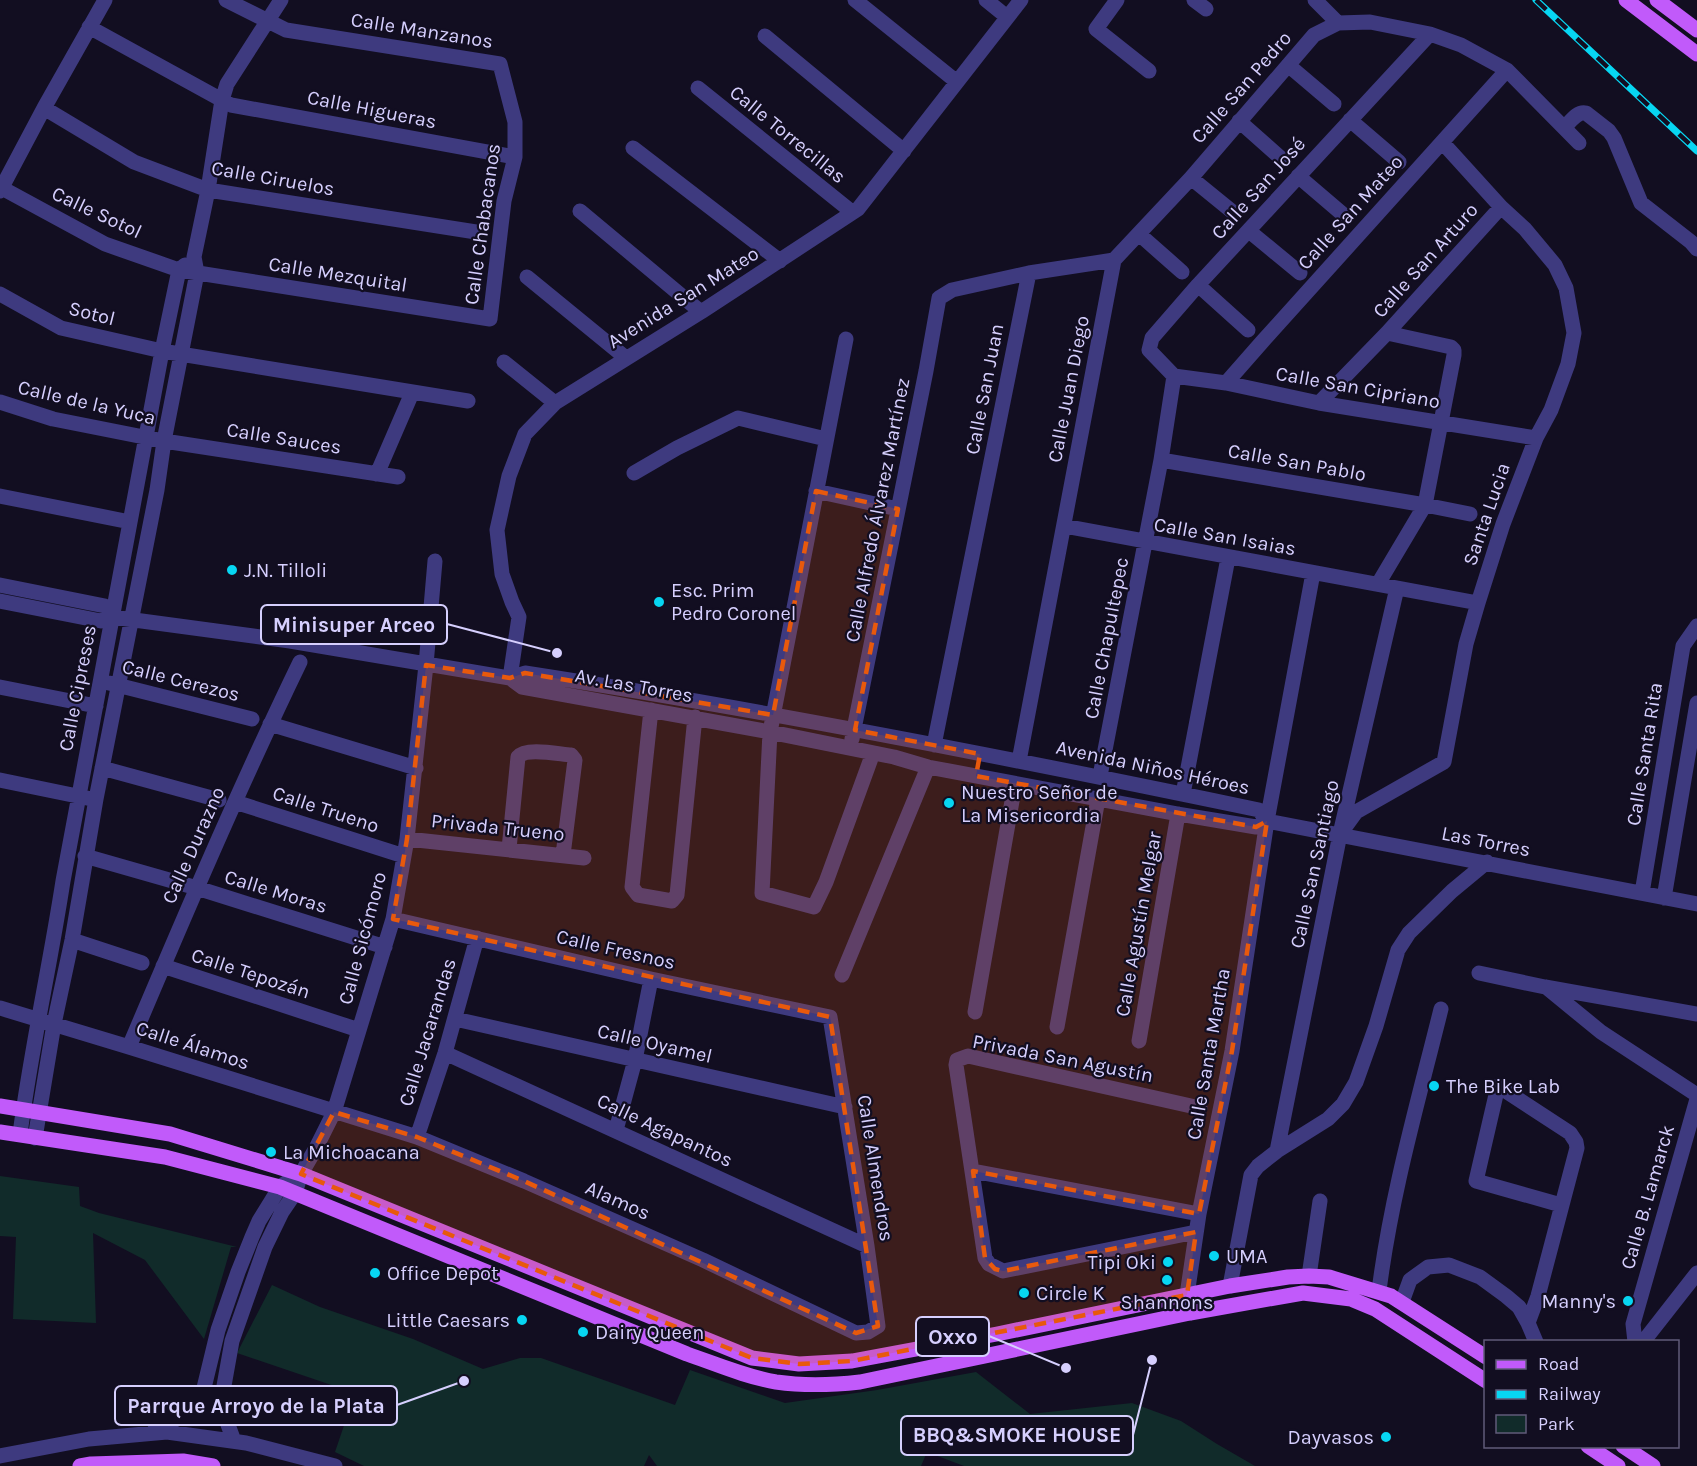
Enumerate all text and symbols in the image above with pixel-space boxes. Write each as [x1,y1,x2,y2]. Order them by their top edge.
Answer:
street label: Calle Manzanos [349,8,495,53]
street label: Calle San Pedro [1187,27,1296,148]
street label: Calle Torrecillas [725,81,850,188]
street label: Calle Higueras [305,86,439,133]
street label: Calle San José [1207,133,1310,244]
street label: Calle Chabacanos [460,142,505,306]
street label: Calle San Mateo [1293,150,1408,274]
street label: Calle Ciruelos [210,156,336,201]
street label: Calle Sotol [48,182,145,243]
street label: Calle San Arturo [1368,198,1483,322]
street label: Avenida San Mateo [604,242,763,353]
street label: Calle Mezquital [267,252,409,297]
street label: Sotol [66,297,118,330]
street label: Calle Juan Diego [1043,314,1094,464]
street label: Calle San Juan [961,322,1008,456]
street label: Calle San Cipriano [1274,362,1442,413]
street label: Calle de la Yuca [16,375,158,430]
street label: Calle Alfredo Álvarez Martínez [840,376,914,644]
street label: Calle Sauces [225,418,343,459]
street label: Calle San Pablo [1226,439,1368,486]
street label: Santa Lucia [1458,460,1515,569]
street label: Calle San Isaias [1152,513,1298,560]
street label: Calle Chapultepec [1080,555,1133,721]
place label: J.N. Tilloli [244,559,327,582]
marker: J.N. Tilloli [225,563,239,577]
place label: Esc. Prim Pedro Coronel [671,579,796,625]
marker: Esc. Prim Pedro Coronel [652,595,666,609]
callout: Minisuper Arceo [261,605,447,644]
text: Minisuper Arceo [273,613,435,637]
street label: Calle Cipreses [54,623,101,753]
street label: Calle Cerezos [120,655,242,706]
street label: Av. Las Torres [573,664,695,707]
street label: Calle Santa Rita [1622,681,1667,827]
street label: Avenida Niños Héroes [1054,736,1252,799]
street label: Calle San Santiago [1285,778,1344,950]
street label: Calle Trueno [270,781,382,838]
place label: Nuestro Señor de La Misericordia [961,781,1117,827]
street label: Calle Durazno [157,783,229,907]
marker: Nuestro Señor de La Misericordia [942,796,956,810]
street label: Privada Trueno [430,809,566,846]
street label: Las Torres [1439,822,1532,861]
street label: Calle Agustín Melgar [1111,829,1166,1018]
street label: Calle Moras [222,865,330,918]
street label: Calle Sicómoro [334,869,391,1007]
street label: Calle Fresnos [554,925,678,974]
street label: Calle Tepozán [189,943,313,1003]
street label: Calle Jacarandas [394,955,461,1109]
street label: Calle Santa Martha [1182,967,1235,1142]
street label: Calle Álamos [133,1015,253,1075]
street label: Calle Oyamel [595,1019,715,1068]
street label: Privada San Agustín [970,1030,1155,1087]
place label: The Bike Lab [1446,1075,1560,1098]
marker: The Bike Lab [1427,1079,1441,1093]
street label: Calle Agapantos [593,1089,736,1172]
street label: Calle Almendros [853,1093,898,1243]
street label: Calle B. Lamarck [1616,1122,1679,1272]
place label: La Michoacana [283,1141,420,1164]
marker: La Michoacana [264,1145,278,1159]
street label: Alamos [582,1176,654,1225]
place label: UMA [1226,1245,1268,1268]
marker: UMA [1207,1249,1221,1263]
place label: Tipi Oki [1087,1251,1156,1274]
marker: Tipi Oki [1161,1255,1175,1269]
place label: Office Depot [387,1262,499,1285]
marker: Office Depot [368,1266,382,1280]
marker: Shannons [1160,1273,1174,1287]
place label: Circle K [1036,1282,1105,1305]
marker: Circle K [1017,1286,1031,1300]
place label: Manny's [1541,1290,1616,1313]
place label: Shannons [1121,1291,1213,1314]
marker: Manny's [1621,1294,1635,1308]
place label: Little Caesars [386,1309,510,1332]
marker: Little Caesars [515,1313,529,1327]
callout: Oxxo [916,1317,989,1356]
place label: Dairy Queen [595,1321,704,1344]
marker: Dairy Queen [576,1325,590,1339]
text: Oxxo [928,1325,978,1349]
legend [1484,1340,1679,1448]
text: Road [1538,1353,1579,1375]
text: Railway [1538,1383,1601,1405]
callout: Parrque Arroyo de la Plata [115,1386,397,1425]
text: Parrque Arroyo de la Plata [127,1394,385,1419]
text: Park [1538,1413,1575,1435]
callout: BBQ&SMOKE HOUSE [901,1416,1133,1455]
text: BBQ&SMOKE HOUSE [913,1423,1121,1447]
place label: Dayvasos [1287,1426,1374,1449]
marker: Dayvasos [1379,1430,1393,1444]

